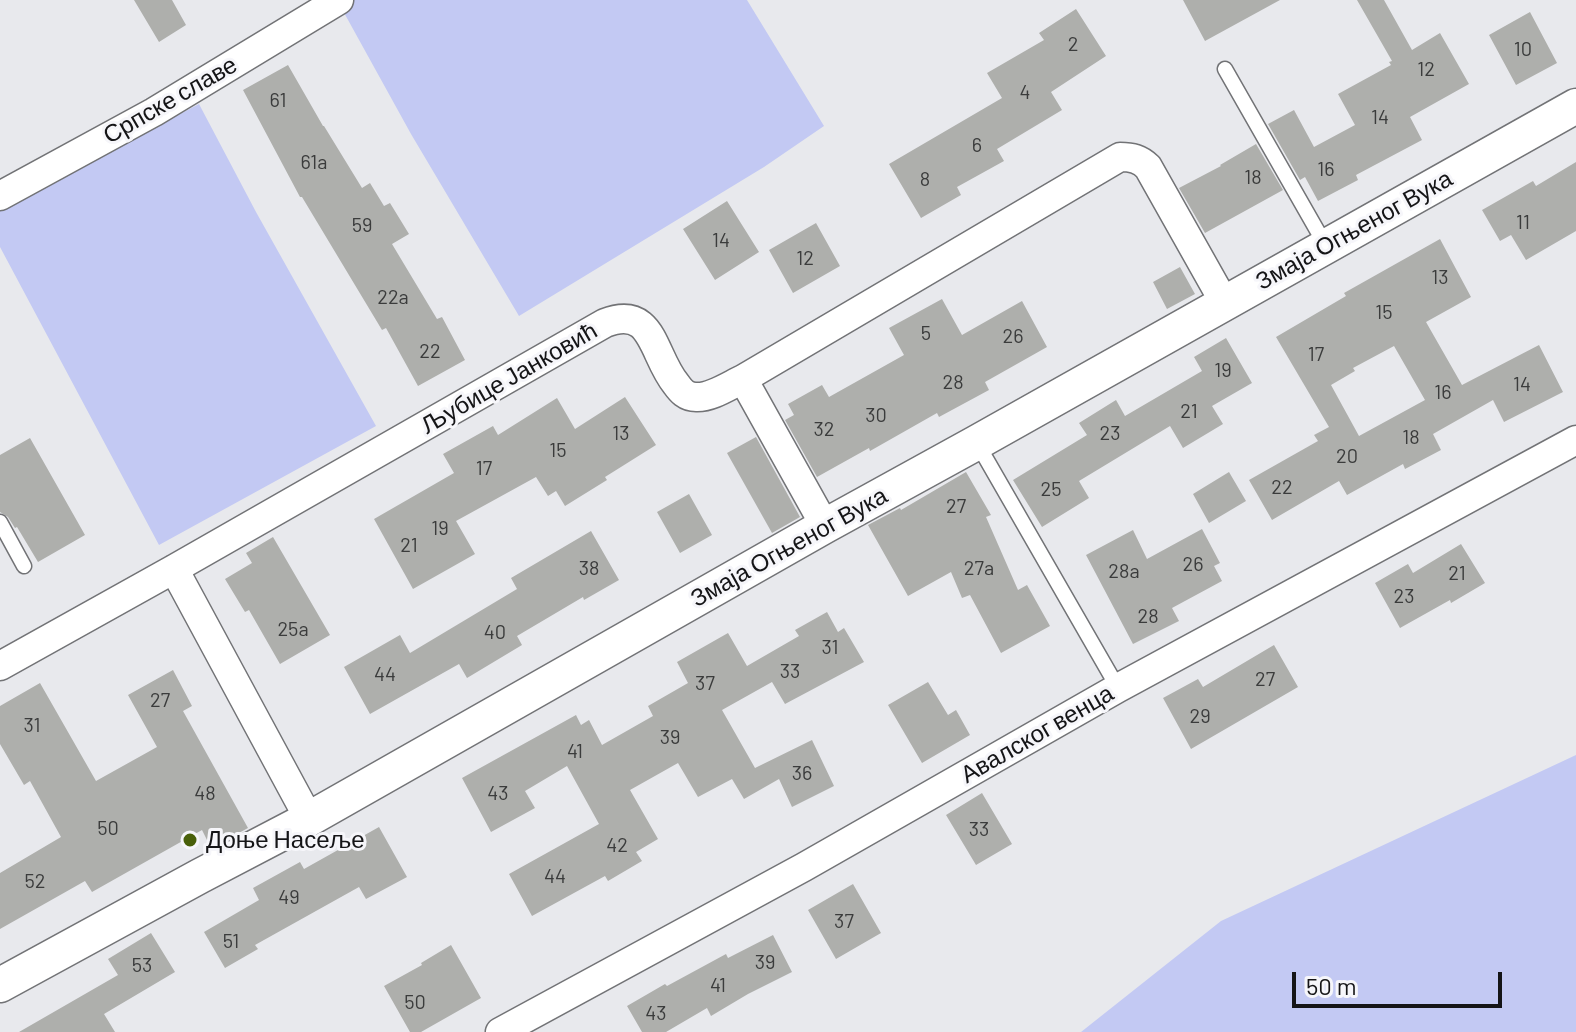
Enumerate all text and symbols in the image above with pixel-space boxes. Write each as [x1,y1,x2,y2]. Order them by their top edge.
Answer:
house number: 2 [1068,32,1078,56]
house number: 10 [1514,37,1532,61]
street label: Српске славе [98,50,242,150]
house number: 12 [1417,57,1435,81]
house number: 4 [1019,80,1031,104]
house number: 61 [270,88,286,112]
house number: 14 [1371,105,1389,129]
house number: 6 [972,133,982,157]
house number: 61a [300,150,328,174]
house number: 16 [1317,157,1335,181]
street label: Змаја Огњеног Вука [1251,164,1457,296]
house number: 18 [1244,165,1262,189]
house number: 8 [920,167,930,191]
house number: 11 [1516,210,1530,234]
house number: 59 [352,213,372,237]
house number: 14 [712,228,730,252]
house number: 12 [796,246,814,270]
house number: 13 [1431,265,1449,289]
house number: 22a [377,285,409,309]
house number: 15 [1375,300,1393,324]
street label: Љубице Јанковић [416,316,602,440]
house number: 5 [921,321,931,345]
house number: 26 [1002,324,1024,348]
house number: 22 [419,339,441,363]
house number: 17 [1308,342,1324,366]
house number: 19 [1214,358,1232,382]
house number: 28 [942,370,964,394]
house number: 14 [1513,372,1531,396]
house number: 16 [1434,380,1452,404]
house number: 21 [1180,399,1198,423]
house number: 30 [865,403,887,427]
house number: 32 [813,417,835,441]
house number: 13 [612,421,630,445]
house number: 23 [1100,421,1120,445]
house number: 18 [1402,425,1420,449]
house number: 15 [549,438,567,462]
house number: 20 [1336,444,1358,468]
house number: 17 [476,456,492,480]
house number: 22 [1271,475,1293,499]
house number: 25 [1041,477,1061,501]
street label: Змаја Огњеног Вука [686,481,892,613]
house number: 27 [946,494,966,518]
house number: 19 [431,516,449,540]
house number: 21 [400,533,418,557]
house number: 26 [1182,552,1204,576]
house number: 38 [579,556,599,580]
house number: 27a [964,556,994,580]
house number: 28a [1108,559,1140,583]
house number: 21 [1448,561,1466,585]
house number: 23 [1394,584,1414,608]
house number: 28 [1137,604,1159,628]
house number: 25a [277,617,309,641]
house number: 40 [484,620,506,644]
house number: 31 [821,635,839,659]
house number: 33 [780,659,800,683]
house number: 44 [374,662,396,686]
house number: 27 [1255,667,1275,691]
house number: 37 [695,671,715,695]
street label: Авалског венца [955,679,1119,789]
house number: 27 [150,688,170,712]
house number: 29 [1189,704,1211,728]
house number: 31 [23,713,41,737]
house number: 39 [660,725,680,749]
house number: 41 [567,739,583,763]
house number: 36 [792,761,812,785]
house number: 48 [194,781,216,805]
house number: 43 [487,781,509,805]
house number: 50 [97,816,119,840]
house number: 33 [969,817,989,841]
place label: Доње Насеље [206,826,365,854]
marker: Доње Насеље [181,831,199,849]
house number: 42 [606,833,628,857]
house number: 44 [544,864,566,888]
house number: 52 [25,869,45,893]
house number: 49 [278,885,300,909]
house number: 37 [834,909,854,933]
house number: 51 [223,929,239,953]
house number: 39 [755,950,775,974]
house number: 53 [132,953,152,977]
scale bar [1296,956,1506,1006]
text: 50 m [1306,971,1357,1000]
house number: 41 [710,973,726,997]
house number: 50 [404,990,426,1014]
house number: 43 [645,1001,667,1025]

